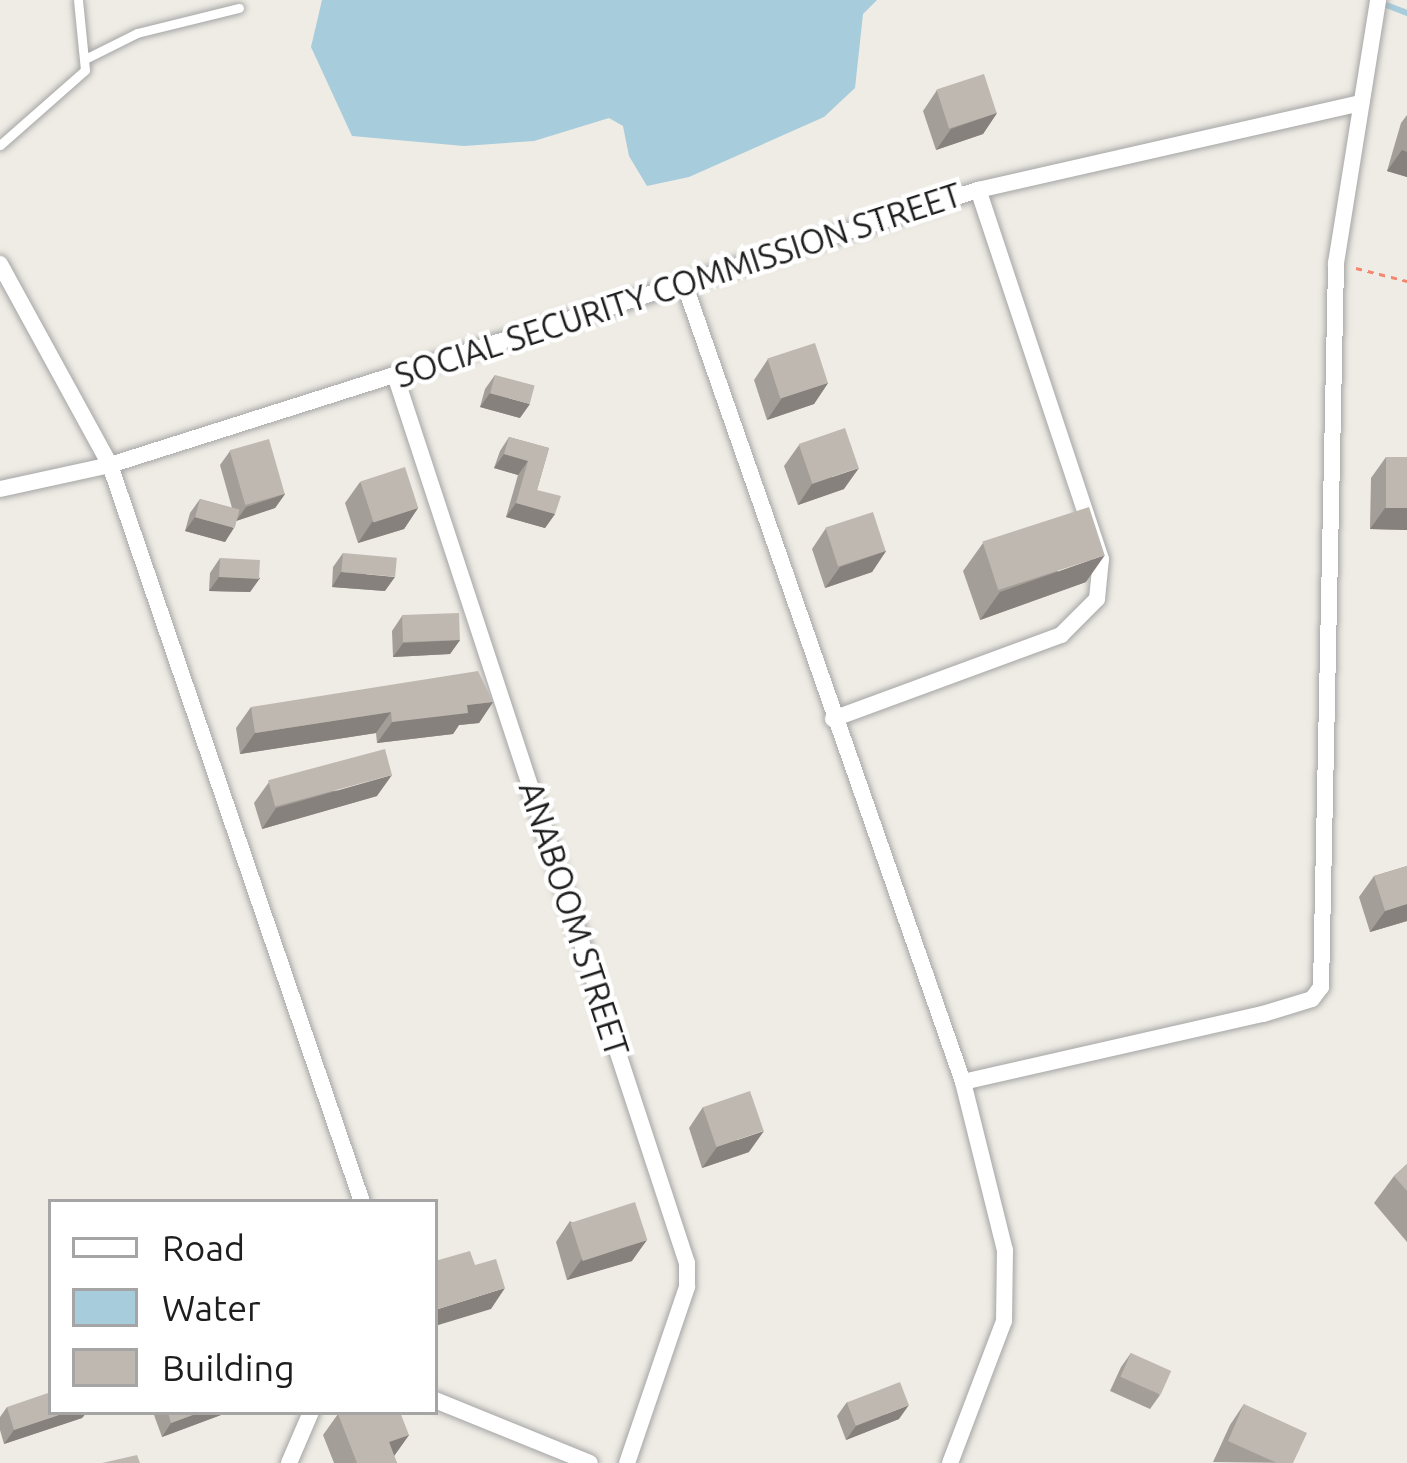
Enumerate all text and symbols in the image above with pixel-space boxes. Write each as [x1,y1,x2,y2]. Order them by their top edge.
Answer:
street label: SOCIAL SECURITY COMMISSION STREET [390,175,966,395]
street label: ANABOOM STREET [511,777,637,1061]
legend [48,1199,438,1415]
text: Road [162,1227,245,1268]
text: Water [162,1287,261,1328]
text: Building [162,1347,295,1388]

